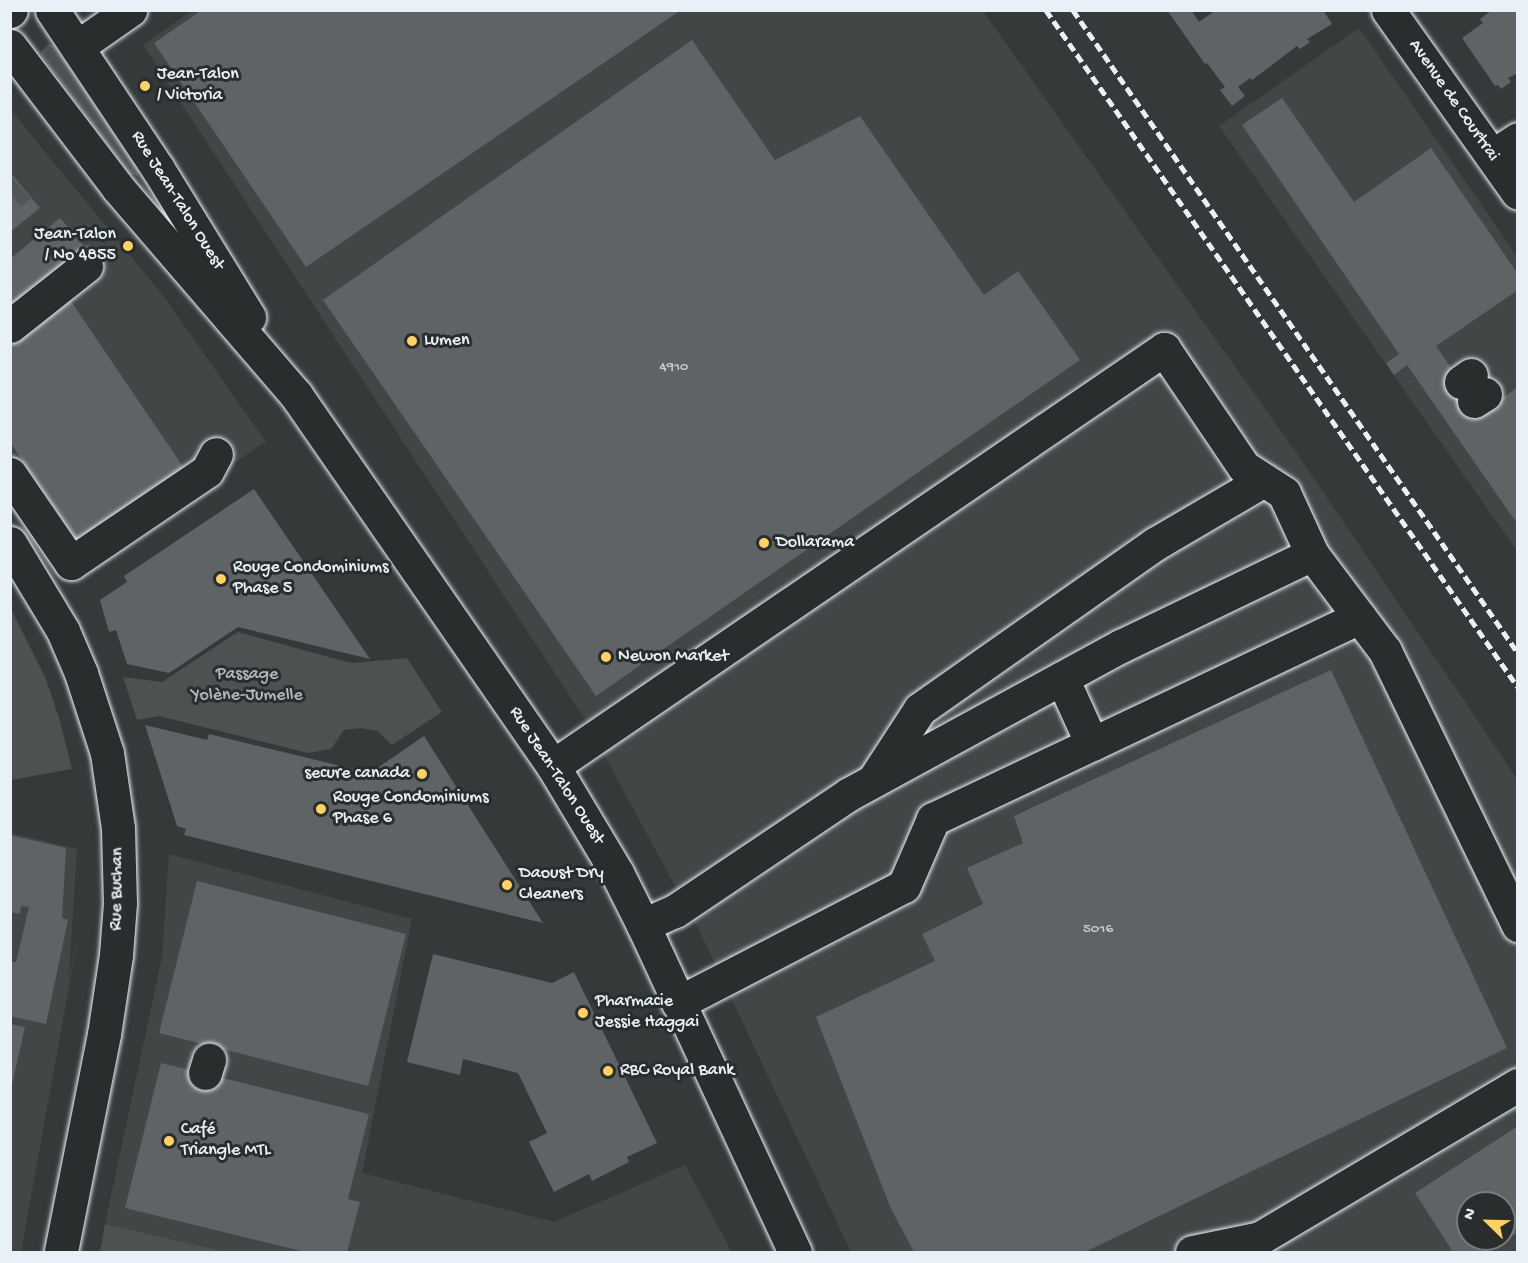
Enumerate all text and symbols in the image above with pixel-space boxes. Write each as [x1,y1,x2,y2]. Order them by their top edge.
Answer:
street label: Avenue de Courtrai [1403,36,1503,166]
place label: Jean-Talon / Victoria [157,65,239,107]
marker: Jean-Talon / Victoria [138,79,152,93]
street label: Rue Jean-Talon Ouest [125,127,229,275]
place label: Jean-Talon / No 4855 [34,225,116,268]
marker: Jean-Talon / No 4855 [121,239,135,253]
place label: Lumen [424,330,470,352]
marker: Lumen [405,334,419,348]
house number: 4910 [659,359,689,377]
place label: Dollarama [776,532,854,554]
marker: Dollarama [757,536,771,550]
place label: Rouge Condominiums Phase 5 [233,558,389,600]
marker: Rouge Condominiums Phase 5 [214,572,228,586]
place label: Newon Market [618,646,729,668]
marker: Newon Market [599,650,613,664]
park label: Passage Yolène-Jumelle [191,665,303,708]
street label: Rue Jean-Talon Ouest [503,703,609,849]
place label: secure canada [304,763,410,785]
marker: secure canada [415,767,429,781]
place label: Rouge Condominiums Phase 6 [333,788,489,830]
marker: Rouge Condominiums Phase 6 [314,802,328,816]
street label: Rue Buchan [106,847,130,931]
place label: Daoust Dry Cleaners [519,864,604,906]
marker: Daoust Dry Cleaners [500,878,514,892]
house number: 5016 [1083,921,1113,939]
place label: Pharmacie Jessie Haggai [595,992,699,1034]
marker: Pharmacie Jessie Haggai [576,1006,590,1020]
place label: RBC Royal Bank [620,1060,734,1082]
marker: RBC Royal Bank [601,1064,615,1078]
place label: Café Triangle MTL [181,1120,271,1162]
marker: Café Triangle MTL [162,1134,176,1148]
north arrow [1456,1191,1516,1251]
text: N [1460,1206,1482,1223]

